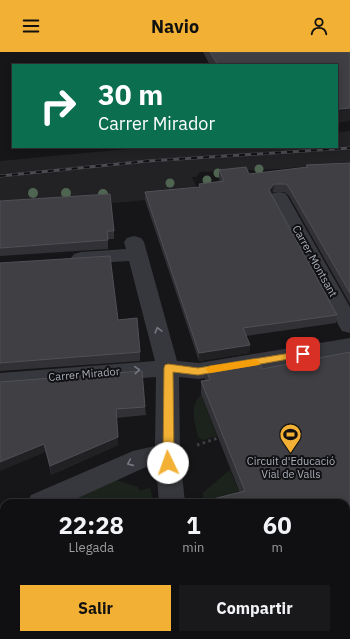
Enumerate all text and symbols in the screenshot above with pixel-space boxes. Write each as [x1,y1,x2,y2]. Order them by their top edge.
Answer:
icon: menu [20,15,42,37]
text: Navio [151,15,199,38]
icon: person [308,15,330,37]
text: 30 m [98,76,163,113]
icon: right [32,80,84,132]
text: Carrer Mirador [98,112,215,135]
street label: Carrer Montsant [290,223,341,299]
one-way arrow [154,327,163,334]
pin [286,337,320,371]
icon: arrive [292,343,314,365]
street label: Carrer Mirador [48,364,120,384]
one-way arrow [134,366,140,375]
sports icon: Circuit d'Educació Vial de Valls [278,422,304,455]
position arrow [147,442,189,484]
place label: Circuit d'Educació Vial de Valls [247,454,335,481]
one-way arrow [127,458,134,466]
text: 22:28 [58,509,124,541]
text: 1 [186,509,201,541]
text: 60 [263,509,292,541]
text: Llegada [68,539,114,556]
text: min [182,539,204,556]
text: m [271,539,283,556]
button: Salir [20,585,171,631]
button: Compartir [179,585,330,631]

